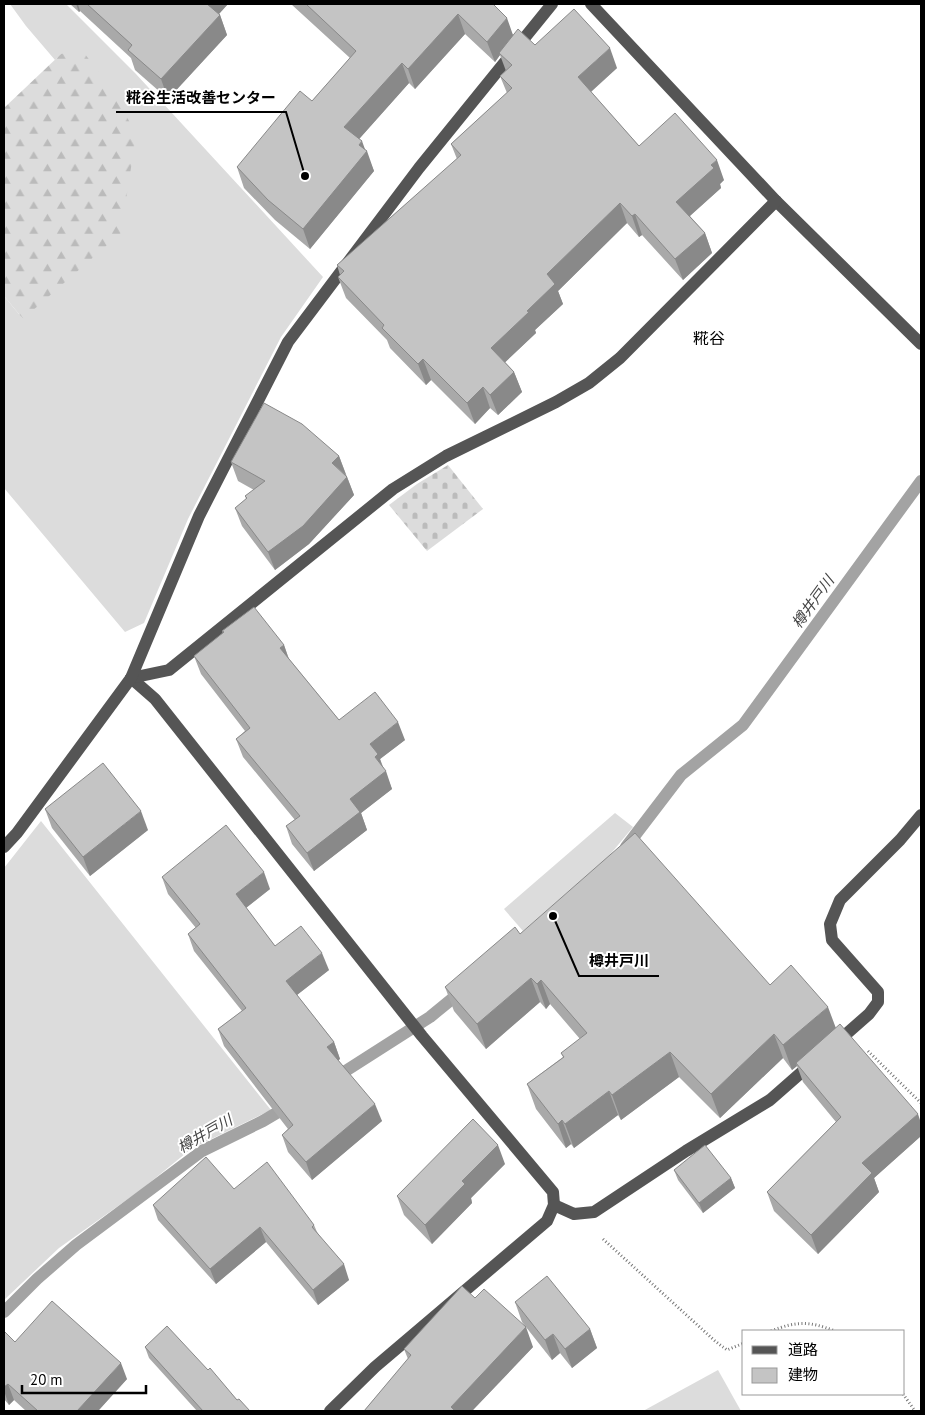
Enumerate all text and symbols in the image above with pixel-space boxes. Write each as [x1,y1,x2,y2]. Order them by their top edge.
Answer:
callout: 糀谷生活改善センター [116,82,286,112]
text: 糀谷生活改善センター [126,88,276,107]
district label: 糀谷 [693,328,725,348]
water label: 樽井戸川 [787,570,839,632]
callout: 樽井戸川 [579,946,659,976]
text: 樽井戸川 [589,951,649,970]
water label: 樽井戸川 [174,1109,237,1157]
legend [742,1330,905,1395]
text: 道路 [788,1340,818,1359]
scale bar [22,1362,146,1394]
text: 建物 [788,1365,818,1384]
text: 20 m [30,1370,63,1389]

